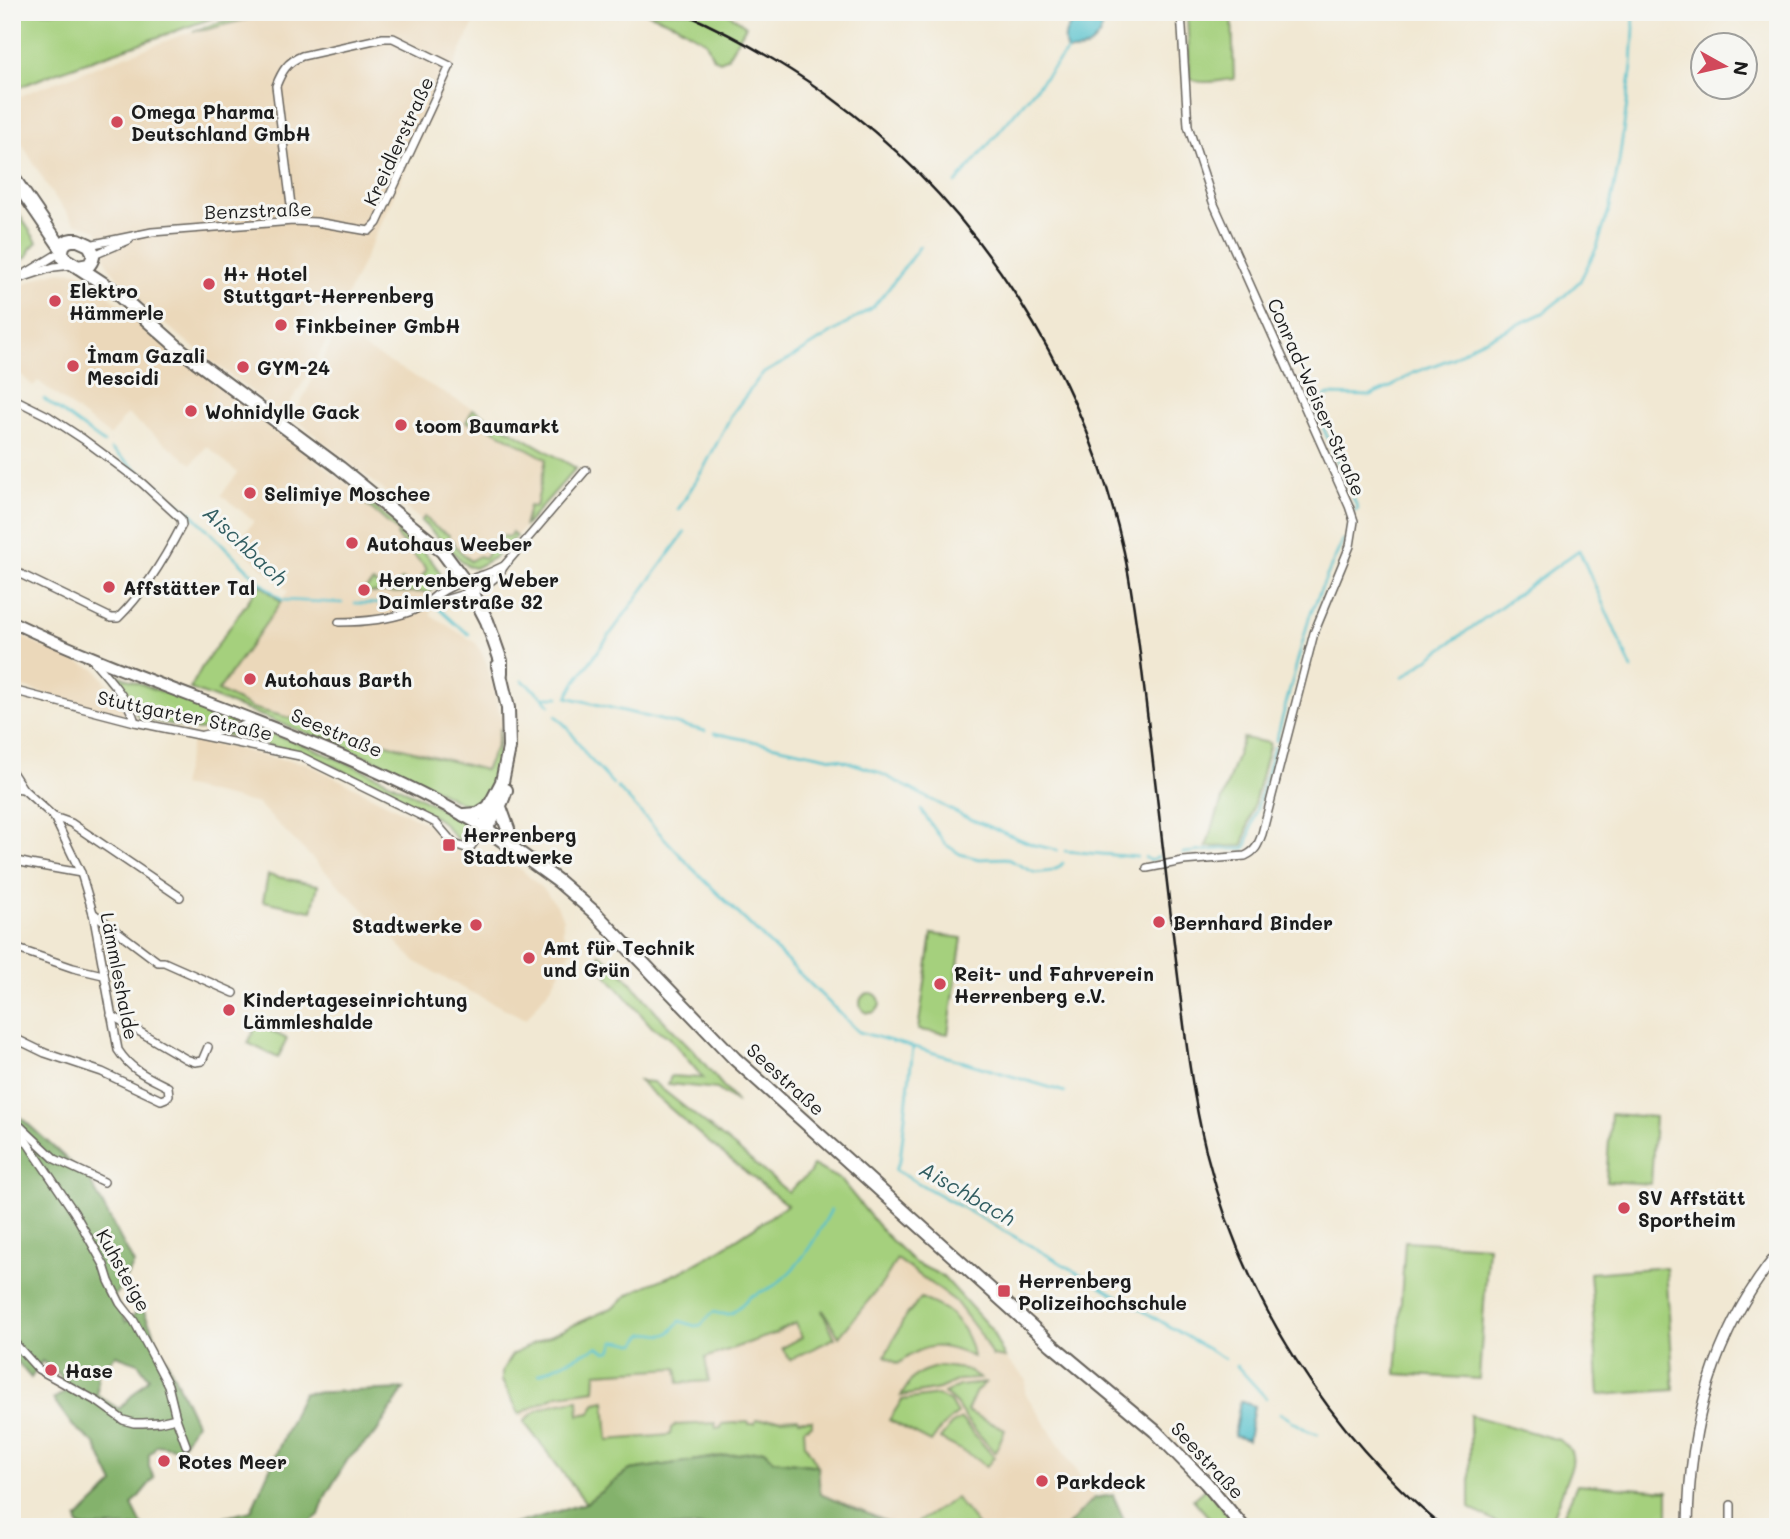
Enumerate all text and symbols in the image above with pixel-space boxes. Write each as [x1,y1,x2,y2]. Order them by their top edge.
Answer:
north arrow [1688,32,1758,102]
text: N [1728,60,1755,77]
street label: Kreidlerstraße [357,72,439,210]
place label: Omega Pharma Deutschland GmbH [131,99,311,146]
marker: Omega Pharma Deutschland GmbH [109,114,125,130]
street label: Benzstraße [204,196,312,224]
place label: H+ Hotel Stuttgart-Herrenberg [223,261,434,308]
marker: H+ Hotel Stuttgart-Herrenberg [201,276,217,292]
place label: Elektro Hämmerle [69,278,164,325]
marker: Elektro Hämmerle [47,293,63,309]
street label: Conrad-Weiser-Straße [1262,294,1372,500]
place label: Finkbeiner GmbH [295,313,461,338]
marker: Finkbeiner GmbH [273,317,289,333]
place label: İmam Gazali Mescidi [87,343,206,390]
place label: GYM-24 [257,355,330,380]
marker: İmam Gazali Mescidi [65,358,81,374]
marker: GYM-24 [235,359,251,375]
place label: Wohnidylle Gack [205,399,360,424]
marker: Wohnidylle Gack [183,403,199,419]
place label: toom Baumarkt [415,413,559,438]
marker: toom Baumarkt [393,417,409,433]
place label: Selimiye Moschee [264,481,430,506]
marker: Selimiye Moschee [242,485,258,501]
water label: Aischbach [198,499,294,591]
place label: Autohaus Weeber [366,531,532,556]
marker: Autohaus Weeber [344,535,360,551]
place label: Herrenberg Weber Daimlerstraße 32 [378,567,559,614]
place label: Affstätter Tal [123,575,255,600]
marker: Affstätter Tal [101,579,117,595]
marker: Herrenberg Weber Daimlerstraße 32 [356,582,372,598]
place label: Autohaus Barth [264,667,412,692]
marker: Autohaus Barth [242,671,258,687]
street label: Stuttgarter Straße [95,684,275,746]
street label: Seestraße [287,702,387,762]
place label: Herrenberg Stadtwerke [463,822,576,869]
marker: Herrenberg Stadtwerke [441,837,457,853]
street label: Lämmleshalde [95,910,145,1042]
place label: Bernhard Binder [1173,910,1333,935]
place label: Stadtwerke [352,913,462,938]
marker: Bernhard Binder [1151,914,1167,930]
marker: Stadtwerke [468,917,484,933]
place label: Amt für Technik und Grün [543,935,695,982]
marker: Amt für Technik und Grün [521,950,537,966]
place label: Reit- und Fahrverein Herrenberg e.V. [954,961,1154,1008]
marker: Reit- und Fahrverein Herrenberg e.V. [932,976,948,992]
place label: Kindertageseinrichtung Lämmleshalde [243,987,467,1034]
marker: Kindertageseinrichtung Lämmleshalde [221,1002,237,1018]
street label: Seestraße [742,1037,830,1121]
water label: Aischbach [915,1155,1021,1231]
place label: SV Affstätt Sportheim [1638,1185,1745,1232]
marker: SV Affstätt Sportheim [1616,1200,1632,1216]
street label: Kuhsteige [91,1224,157,1316]
place label: Herrenberg Polizeihochschule [1018,1268,1187,1315]
marker: Herrenberg Polizeihochschule [996,1283,1012,1299]
place label: Hase [65,1358,113,1383]
marker: Hase [43,1362,59,1378]
street label: Seestraße [1166,1416,1250,1504]
place label: Rotes Meer [178,1449,287,1474]
marker: Rotes Meer [156,1453,172,1469]
place label: Parkdeck [1056,1469,1146,1494]
marker: Parkdeck [1034,1473,1050,1489]

